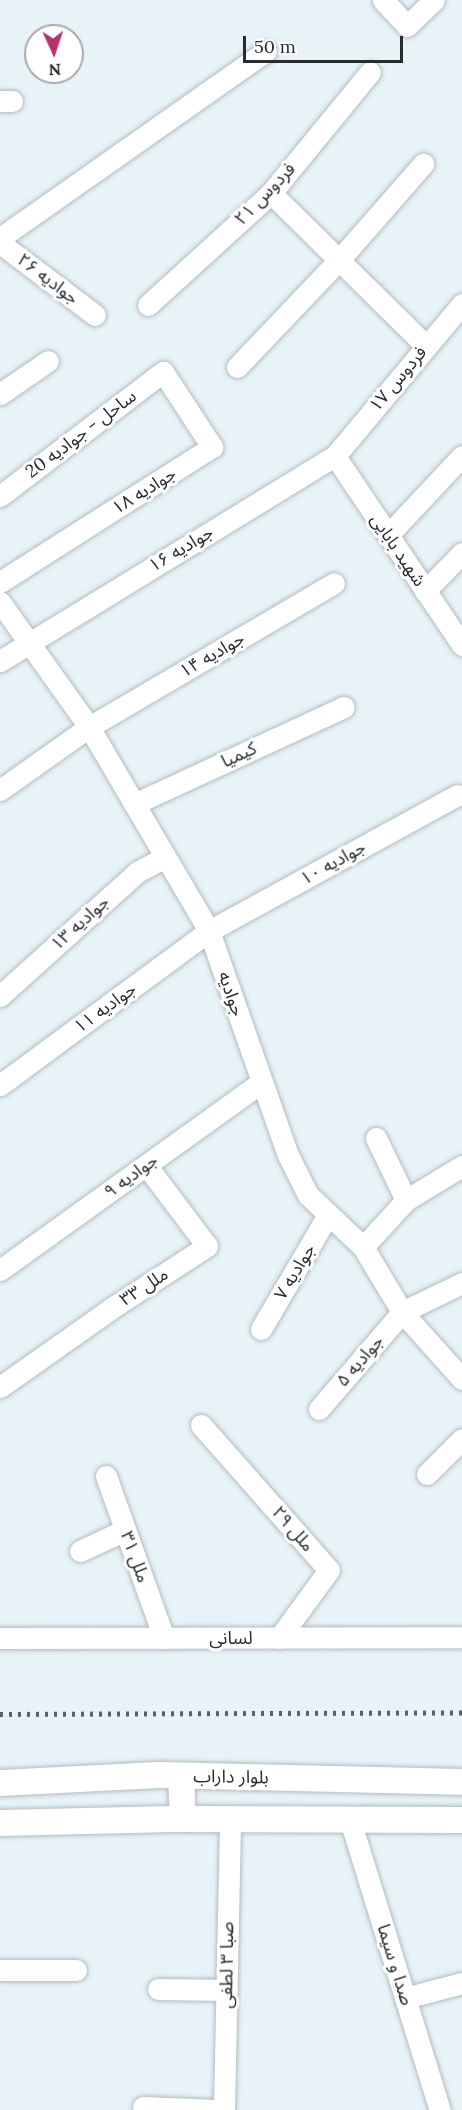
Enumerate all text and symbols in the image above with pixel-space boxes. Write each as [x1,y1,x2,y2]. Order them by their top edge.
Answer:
north arrow [24,24,84,84]
scale bar [246,24,406,62]
text: 50 m [254,35,296,58]
text: N [48,60,62,80]
street label: فردوس ۲۱ [230,158,300,230]
street label: جوادیه ۲۶ [13,249,83,309]
street label: فردوس ۱۷ [365,342,431,416]
street label: ساحل - جوادیه 20 [21,385,141,483]
street label: جوادیه ۱۸ [108,463,180,519]
street label: شهید بابایی [366,510,430,590]
street label: جوادیه ۱۶ [145,521,217,577]
street label: جوادیه ۱۴ [176,628,248,682]
street label: کیمیا [218,738,260,772]
street label: جوادیه ۱۰ [297,836,369,890]
street label: جوادیه ۱۳ [46,891,114,955]
street label: جوادیه [213,969,249,1019]
street label: جوادیه ۱۱ [70,978,140,1038]
street label: جوادیه ۹ [100,1149,162,1203]
street label: جوادیه ۷ [270,1240,320,1304]
street label: ملل ۳۳ [116,1263,172,1311]
street label: ۵ جوادیه [332,1331,388,1391]
street label: ملل ۲۹ [267,1502,319,1556]
street label: ملل ۳۱ [116,1528,154,1586]
street label: لسانی [209,1627,253,1649]
street label: بلوار داراب [193,1766,269,1788]
street label: صبا ۳ لطفی [215,1921,239,2009]
street label: صدا و سیما [372,1922,418,2008]

